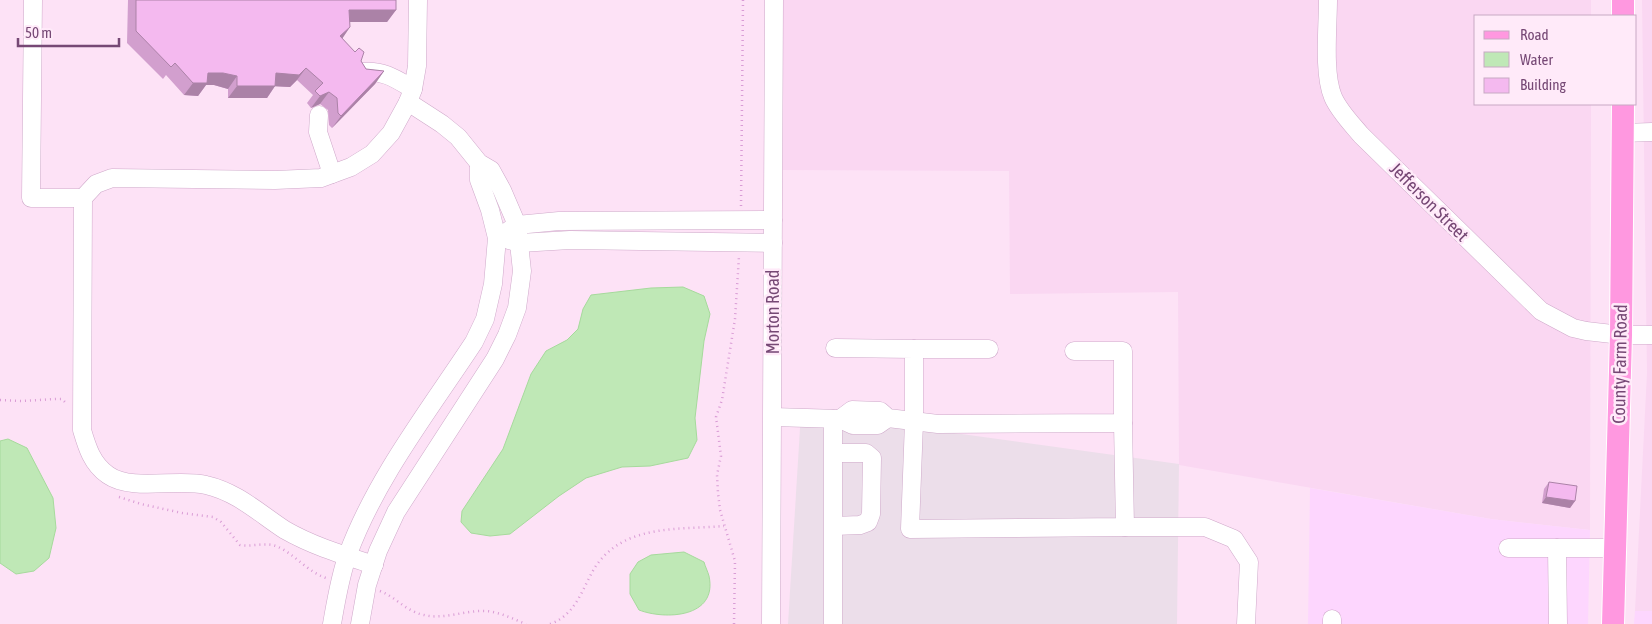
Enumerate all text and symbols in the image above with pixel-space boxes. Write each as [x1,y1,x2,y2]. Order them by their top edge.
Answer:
scale bar [18,15,119,47]
legend [1474,15,1637,105]
text: 50 m [25,24,52,41]
text: Road [1520,26,1549,43]
text: Water [1520,51,1553,68]
text: Building [1520,76,1566,93]
street label: Jefferson Street [1386,158,1473,245]
street label: Morton Road [762,270,783,354]
street label: County Farm Road [1608,304,1631,424]

